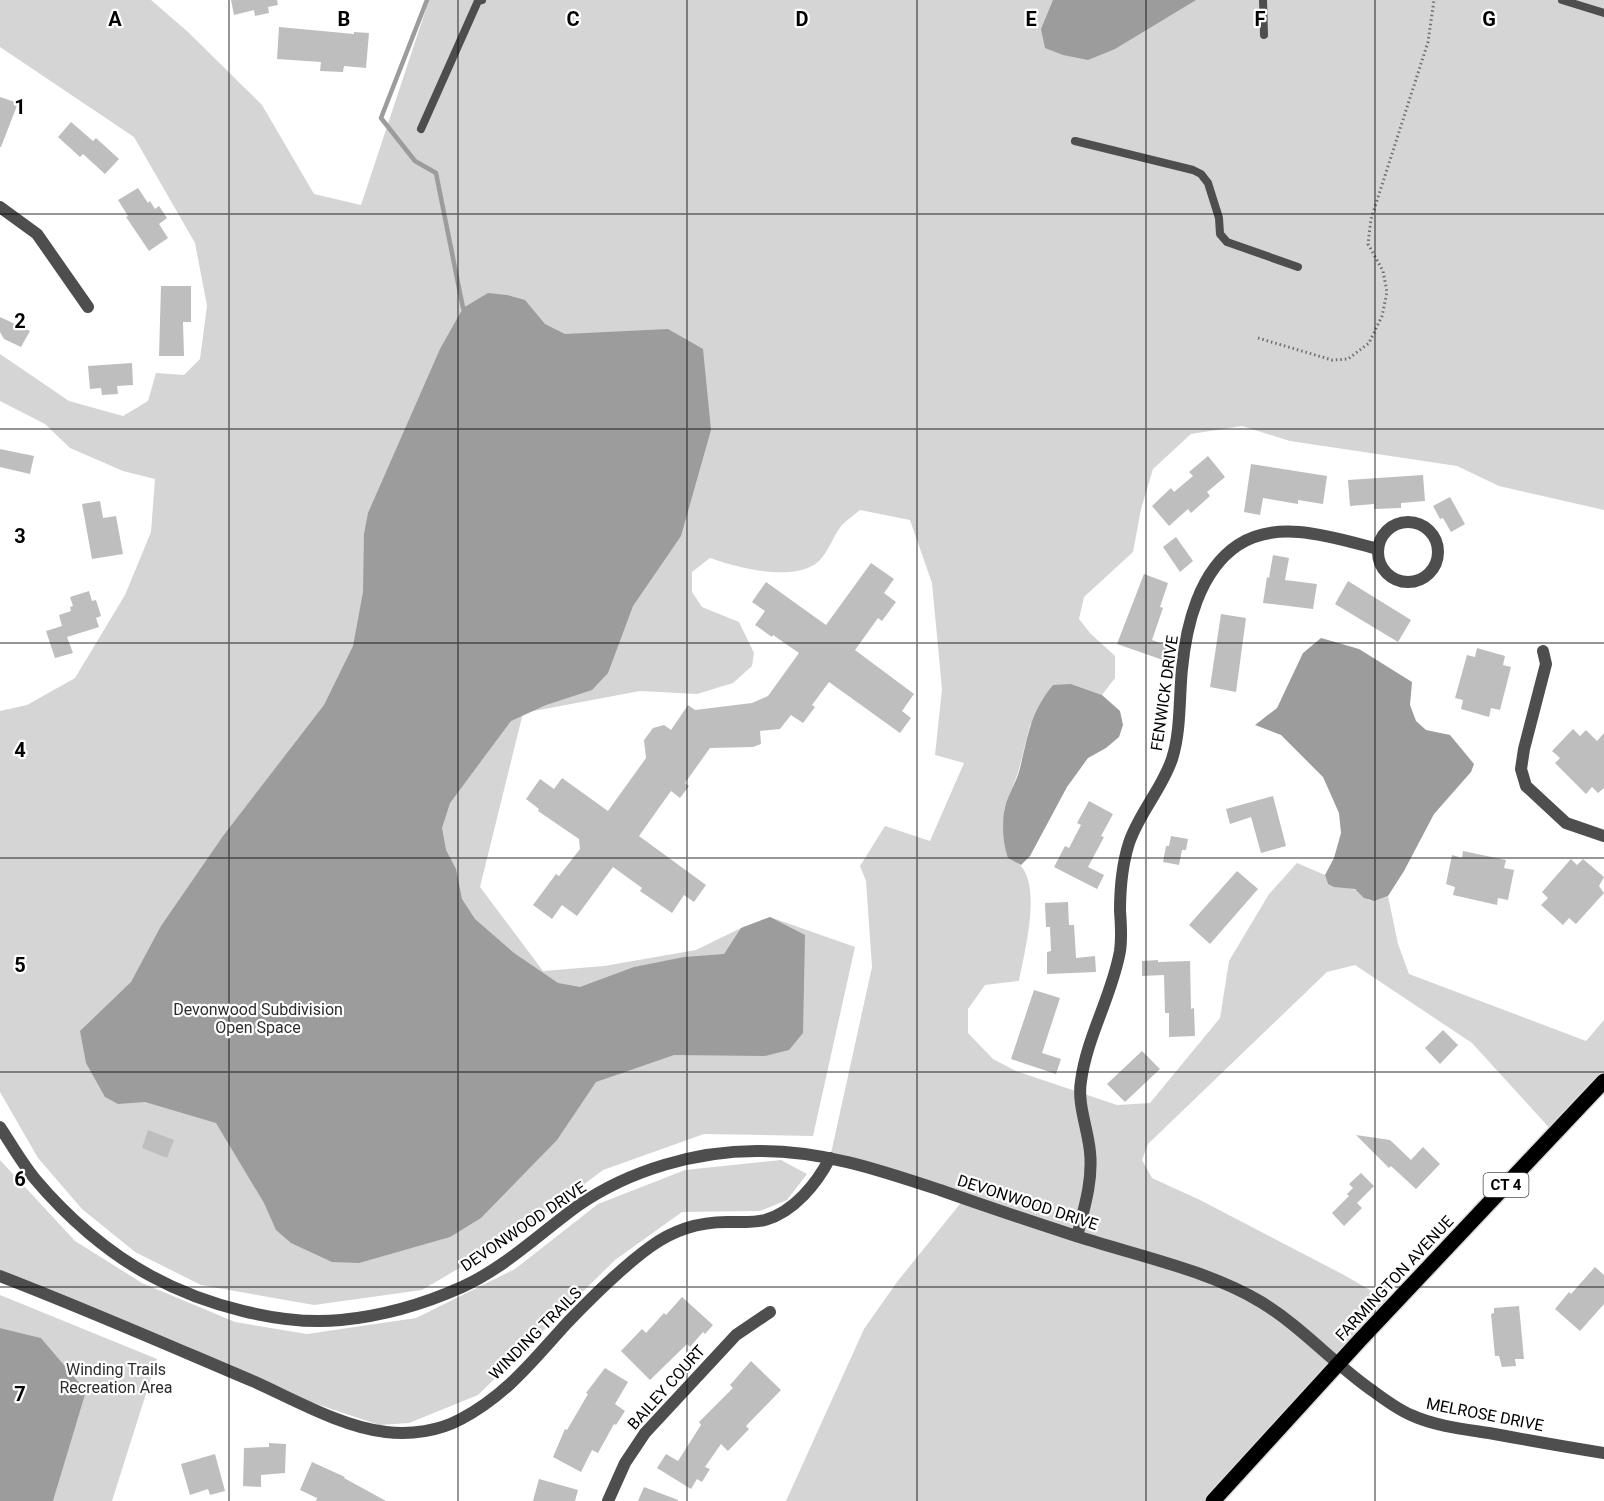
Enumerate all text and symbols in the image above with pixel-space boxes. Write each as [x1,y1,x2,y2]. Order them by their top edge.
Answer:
text: A [108,7,122,31]
text: B [338,7,350,31]
text: C [566,7,580,31]
text: D [796,7,809,31]
text: E [1025,7,1037,31]
text: F [1255,7,1266,31]
text: G [1482,7,1496,31]
text: 1 [14,95,26,119]
text: 2 [14,309,26,333]
text: 3 [14,524,26,548]
street label: FENWICK DRIVE [1147,634,1182,752]
text: 4 [14,738,26,762]
text: 5 [14,953,26,977]
park label: Devonwood Subdivision Open Space [173,1000,343,1037]
text: 6 [14,1167,26,1191]
street label: DEVONWOOD DRIVE [955,1171,1101,1234]
road number: CT 4 [1484,1173,1528,1197]
street label: DEVONWOOD DRIVE [457,1177,589,1275]
street label: FARMINGTON AVENUE [1331,1212,1457,1345]
street label: WINDING TRAILS [485,1283,586,1384]
street label: BAILEY COURT [624,1341,709,1433]
park label: Winding Trails Recreation Area [59,1360,173,1397]
text: 7 [14,1382,26,1406]
street label: MELROSE DRIVE [1425,1394,1545,1435]

